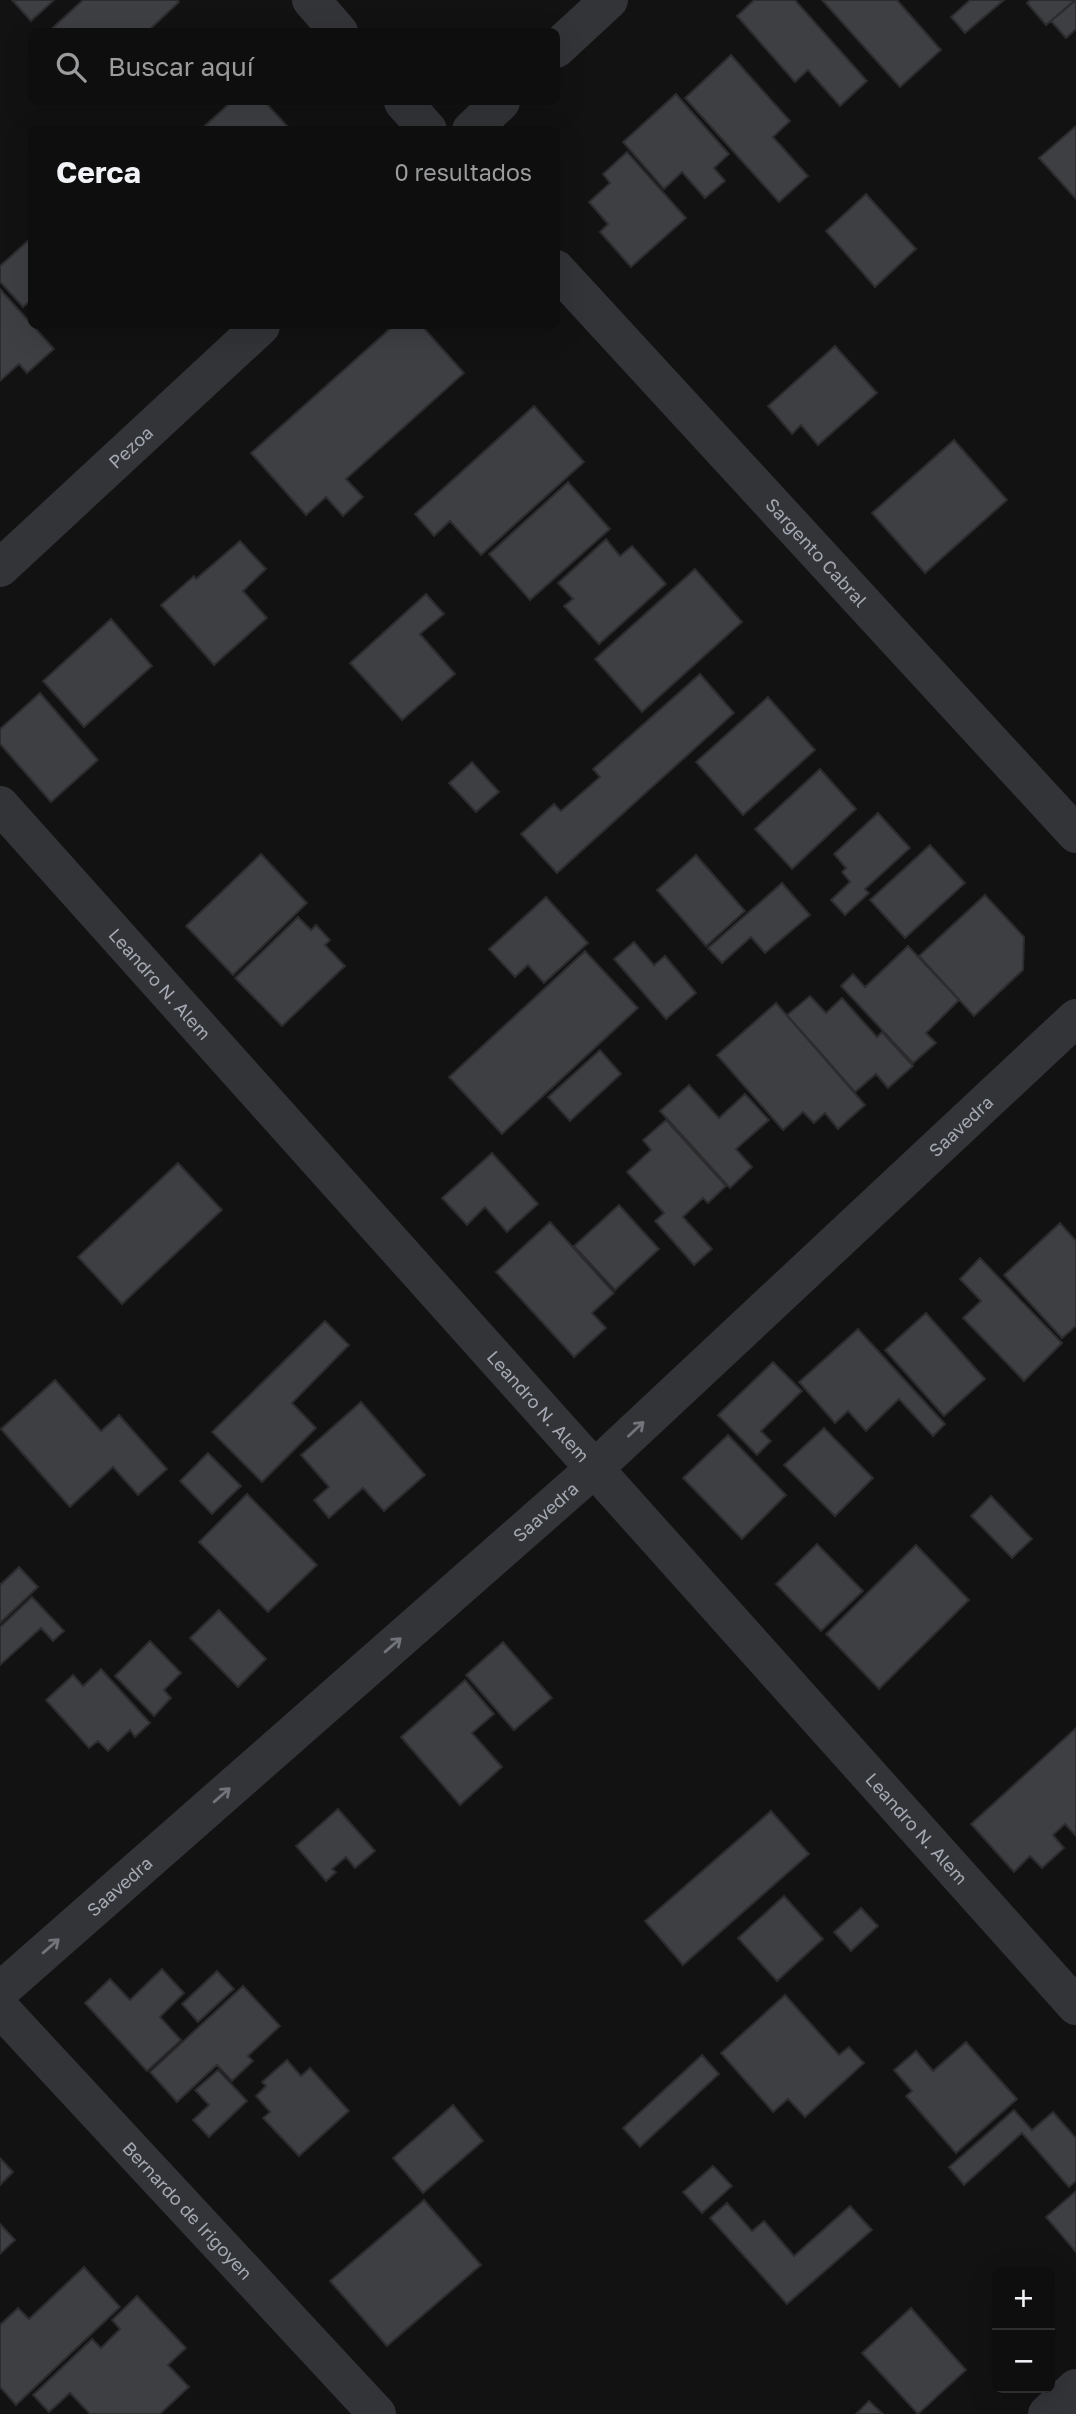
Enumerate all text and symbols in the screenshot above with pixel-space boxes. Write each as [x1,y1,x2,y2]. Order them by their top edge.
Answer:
search box [28,28,560,105]
icon: search [52,48,90,86]
text: Buscar aquí [108,51,254,82]
text: Cerca [56,154,141,190]
text: 0 resultados [395,158,532,186]
street label: Pezoa [104,421,157,473]
street label: Sargento Cabral [761,493,872,611]
street label: Leandro N. Alem [104,923,216,1044]
street label: Saavedra [924,1091,997,1161]
street label: Leandro N. Alem [483,1346,594,1466]
one-way arrow [628,1421,645,1438]
street label: Saavedra [508,1477,583,1546]
one-way arrow [384,1637,402,1653]
street label: Leandro N. Alem [861,1768,973,1889]
one-way arrow [213,1787,231,1803]
street label: Saavedra [82,1851,157,1921]
one-way arrow [42,1937,59,1954]
street label: Bernardo de Irigoyen [118,2137,257,2284]
map controls [992,2267,1055,2393]
button: + [992,2267,1055,2330]
button: − [992,2330,1055,2393]

